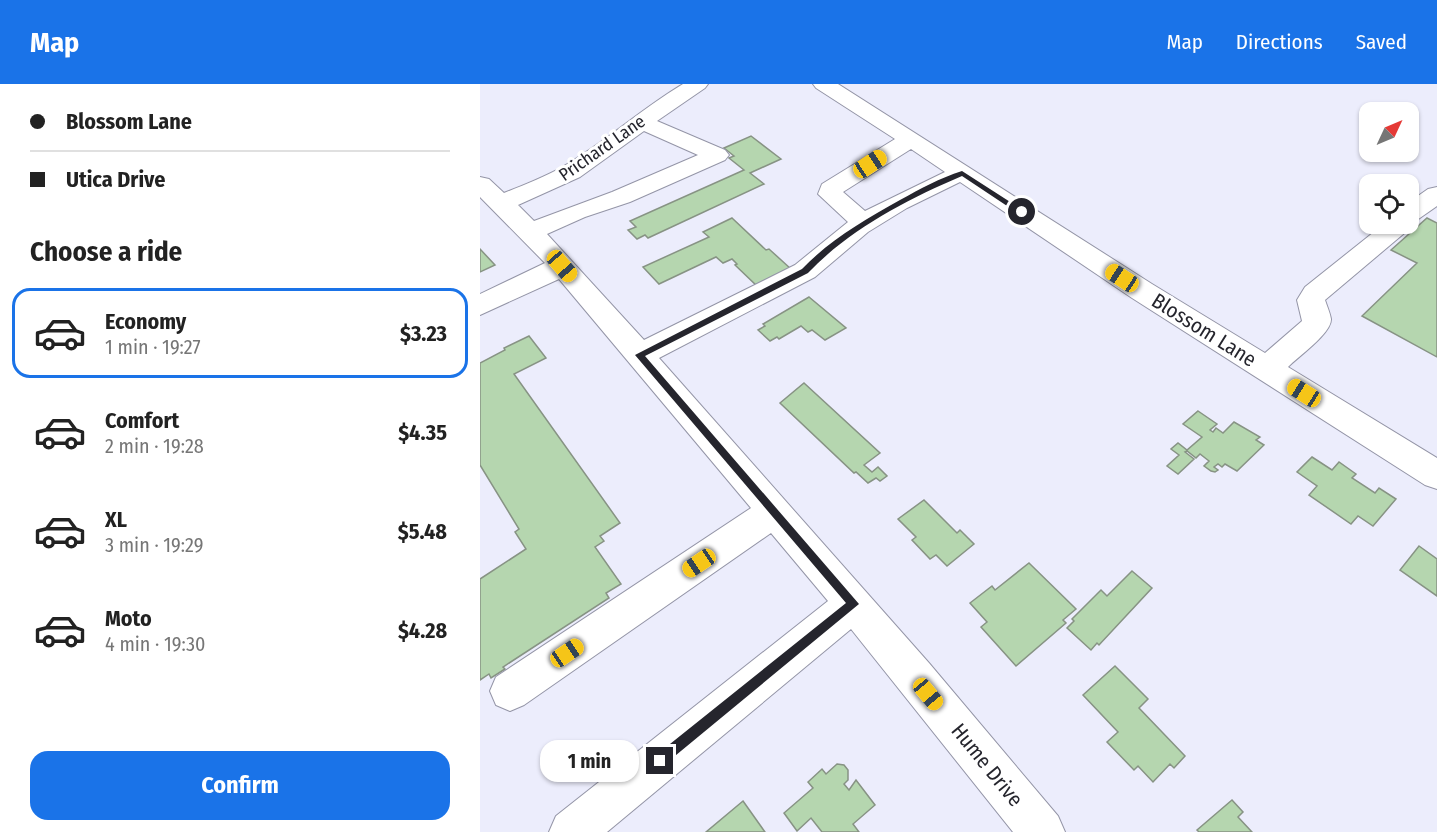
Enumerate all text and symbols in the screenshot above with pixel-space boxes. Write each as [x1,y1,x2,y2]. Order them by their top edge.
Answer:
text: Map [30,26,79,59]
text: Map [1166,29,1203,55]
text: Directions [1236,29,1323,55]
text: Saved [1356,29,1407,55]
north arrow [1359,102,1419,162]
map controls [1359,102,1419,234]
text: Blossom Lane [66,108,192,135]
street label: Prichard Lane [554,110,650,186]
car [850,147,890,181]
text: Utica Drive [66,166,165,193]
button: locate [1359,174,1419,234]
route start [1008,198,1035,225]
text: Choose a ride [30,236,182,268]
car [543,247,581,285]
car [1102,261,1142,295]
street label: Blossom Lane [1147,288,1261,372]
icon: car [33,306,87,360]
text: Economy [105,308,186,335]
text: $3.23 [400,320,447,347]
text: 1 min · 19:27 [105,335,201,359]
car [1284,376,1324,410]
icon: car [33,405,87,459]
text: Comfort [105,407,179,434]
text: $4.35 [398,419,447,446]
text: 2 min · 19:28 [105,434,204,458]
icon: car [33,504,87,558]
text: XL [105,506,127,533]
text: $5.48 [398,518,447,545]
text: 3 min · 19:29 [105,533,203,557]
car [679,545,719,581]
icon: car [33,603,87,657]
text: Moto [105,605,152,632]
text: $4.28 [398,617,447,644]
text: 4 min · 19:30 [105,632,205,656]
car [547,635,587,671]
car [910,674,946,714]
street label: Hume Drive [946,718,1028,812]
callout: 1 min [540,740,639,782]
route end [646,747,673,774]
text: 1 min [568,749,611,773]
button: Confirm [30,751,450,820]

